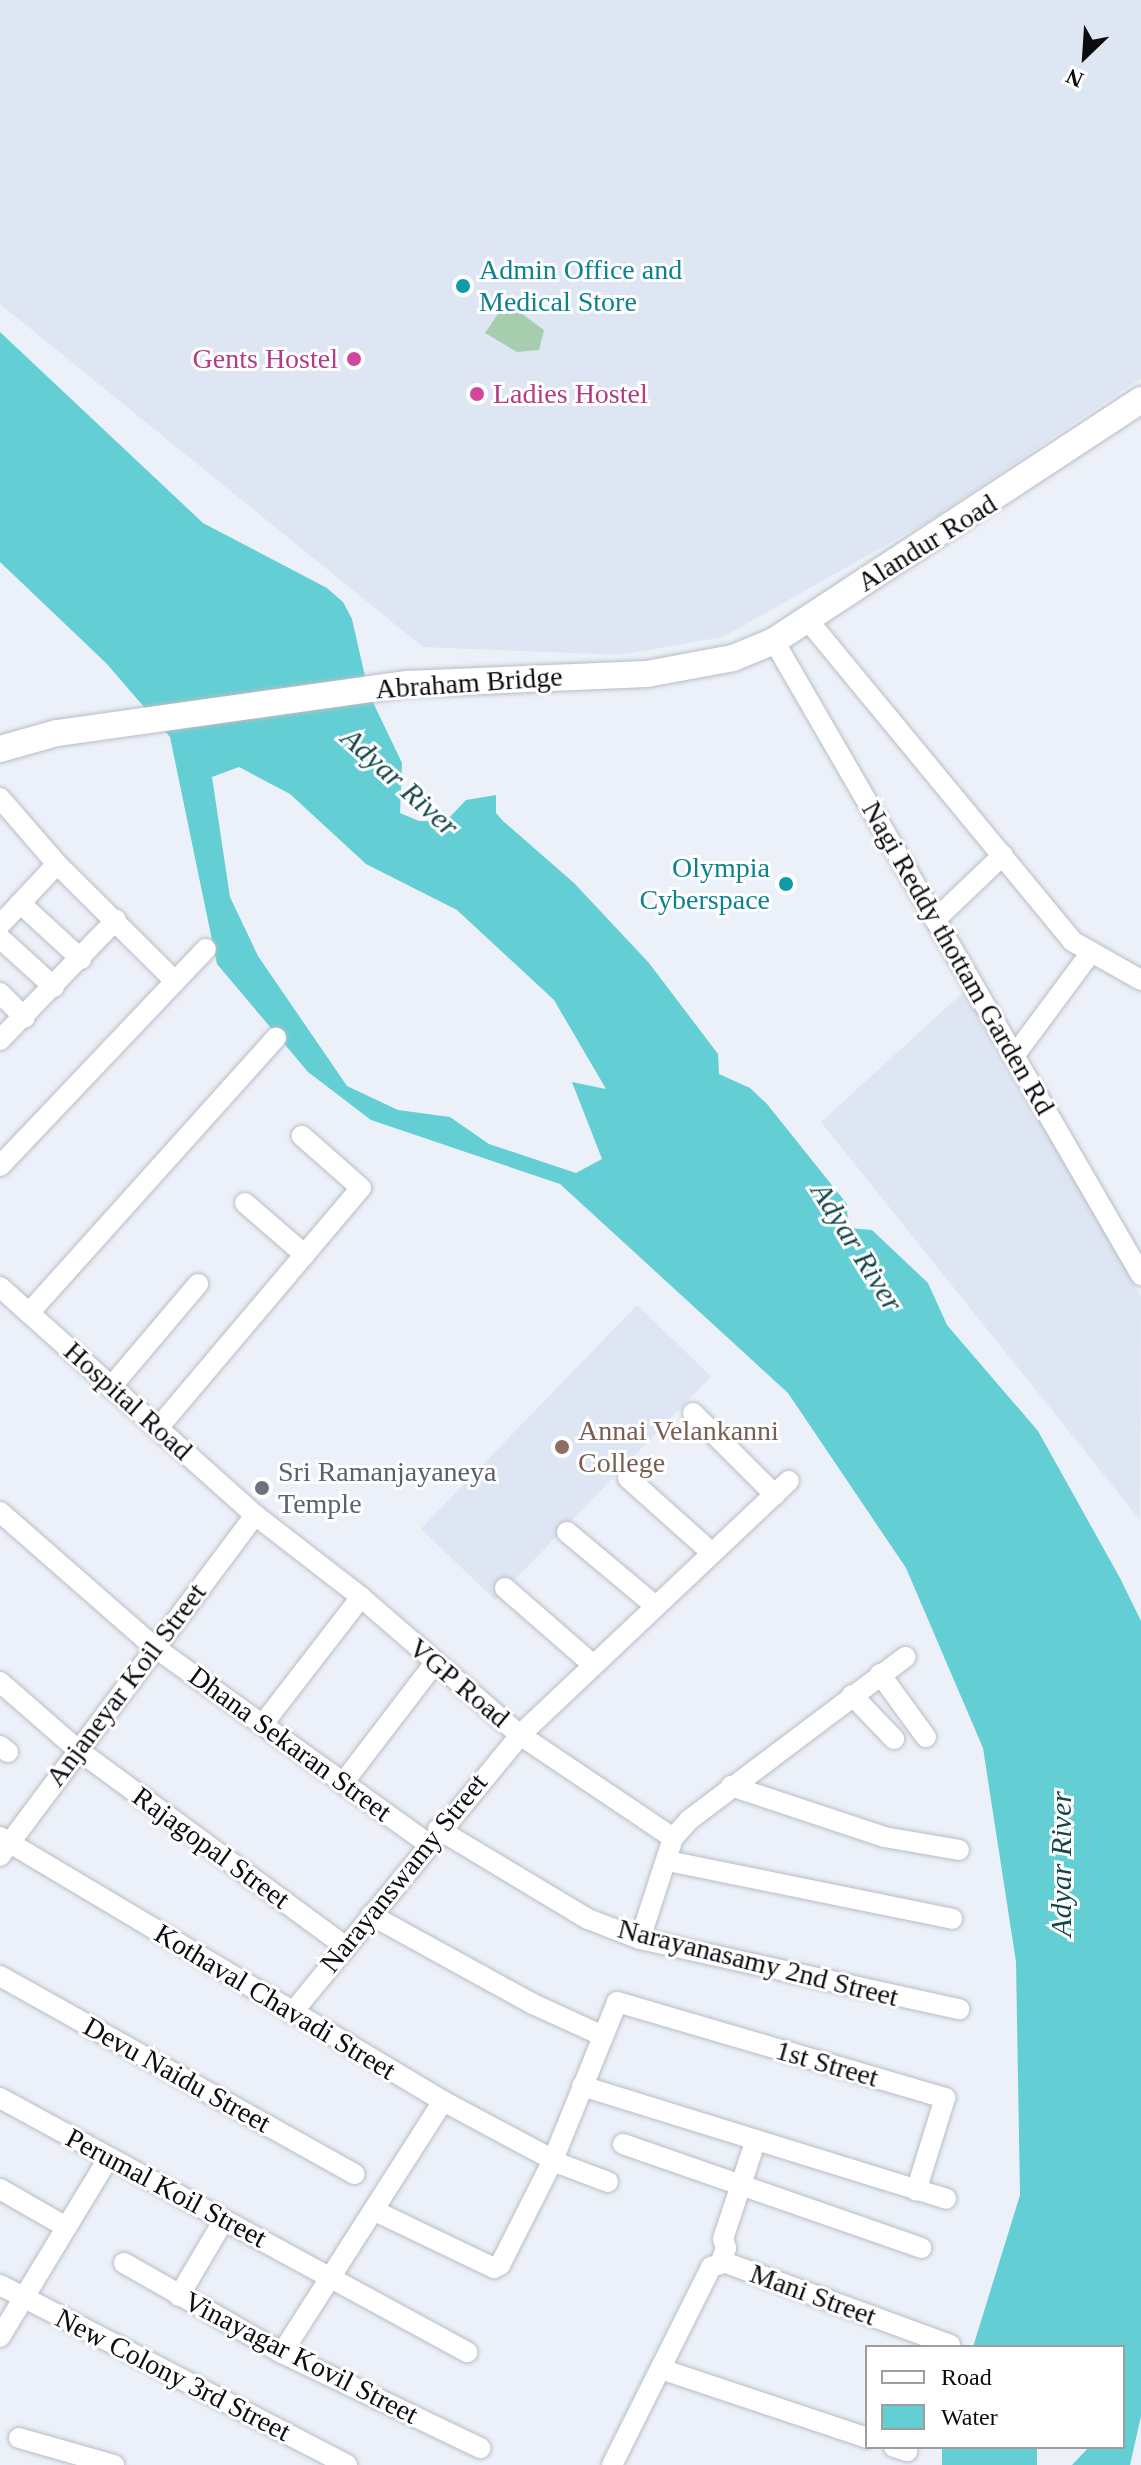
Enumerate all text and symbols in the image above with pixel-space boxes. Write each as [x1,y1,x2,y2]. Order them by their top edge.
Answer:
north arrow [1045,16,1125,96]
text: N [1062,64,1087,93]
place label: Admin Office and Medical Store [479,253,682,319]
marker: Admin Office and Medical Store [454,277,472,295]
place label: Gents Hostel [193,342,338,376]
marker: Gents Hostel [345,350,363,368]
place label: Ladies Hostel [493,377,648,411]
marker: Ladies Hostel [468,385,486,403]
street label: Alandur Road [851,487,1003,599]
street label: Abraham Bridge [374,660,564,706]
water label: Adyar River [334,720,466,844]
street label: Nagi Reddy thottam Garden Rd [854,795,1062,1121]
place label: Olympia Cyberspace [639,851,770,917]
marker: Olympia Cyberspace [777,875,795,893]
water label: Adyar River [803,1176,911,1318]
street label: Hospital Road [57,1335,199,1467]
place label: Annai Velankanni College [578,1414,779,1480]
marker: Annai Velankanni College [553,1438,571,1456]
place label: Sri Ramanjayaneya Temple [278,1455,496,1521]
marker: Sri Ramanjayaneya Temple [253,1479,271,1497]
street label: Anjaneyar Koil Street [39,1577,213,1793]
street label: VGP Road [401,1631,517,1735]
street label: Dhana Sekaran Street [182,1659,398,1829]
street label: Narayanswamy Street [313,1767,495,1979]
street label: Rajagopal Street [126,1780,296,1916]
water label: Adyar River [1043,1791,1079,1937]
street label: Narayanasamy 2nd Street [614,1912,902,2014]
street label: Kothaval Chavadi Street [148,1917,402,2087]
street label: Devu Naidu Street [78,2010,276,2140]
street label: 1st Street [772,2033,882,2095]
street label: Perumal Koil Street [60,2121,272,2255]
street label: Mani Street [746,2257,880,2333]
street label: Vinayagar Kovil Street [178,2284,424,2432]
street label: New Colony 3rd Street [50,2301,296,2449]
legend [865,2345,1125,2449]
text: Road [941,2364,992,2390]
text: Water [941,2404,998,2430]

